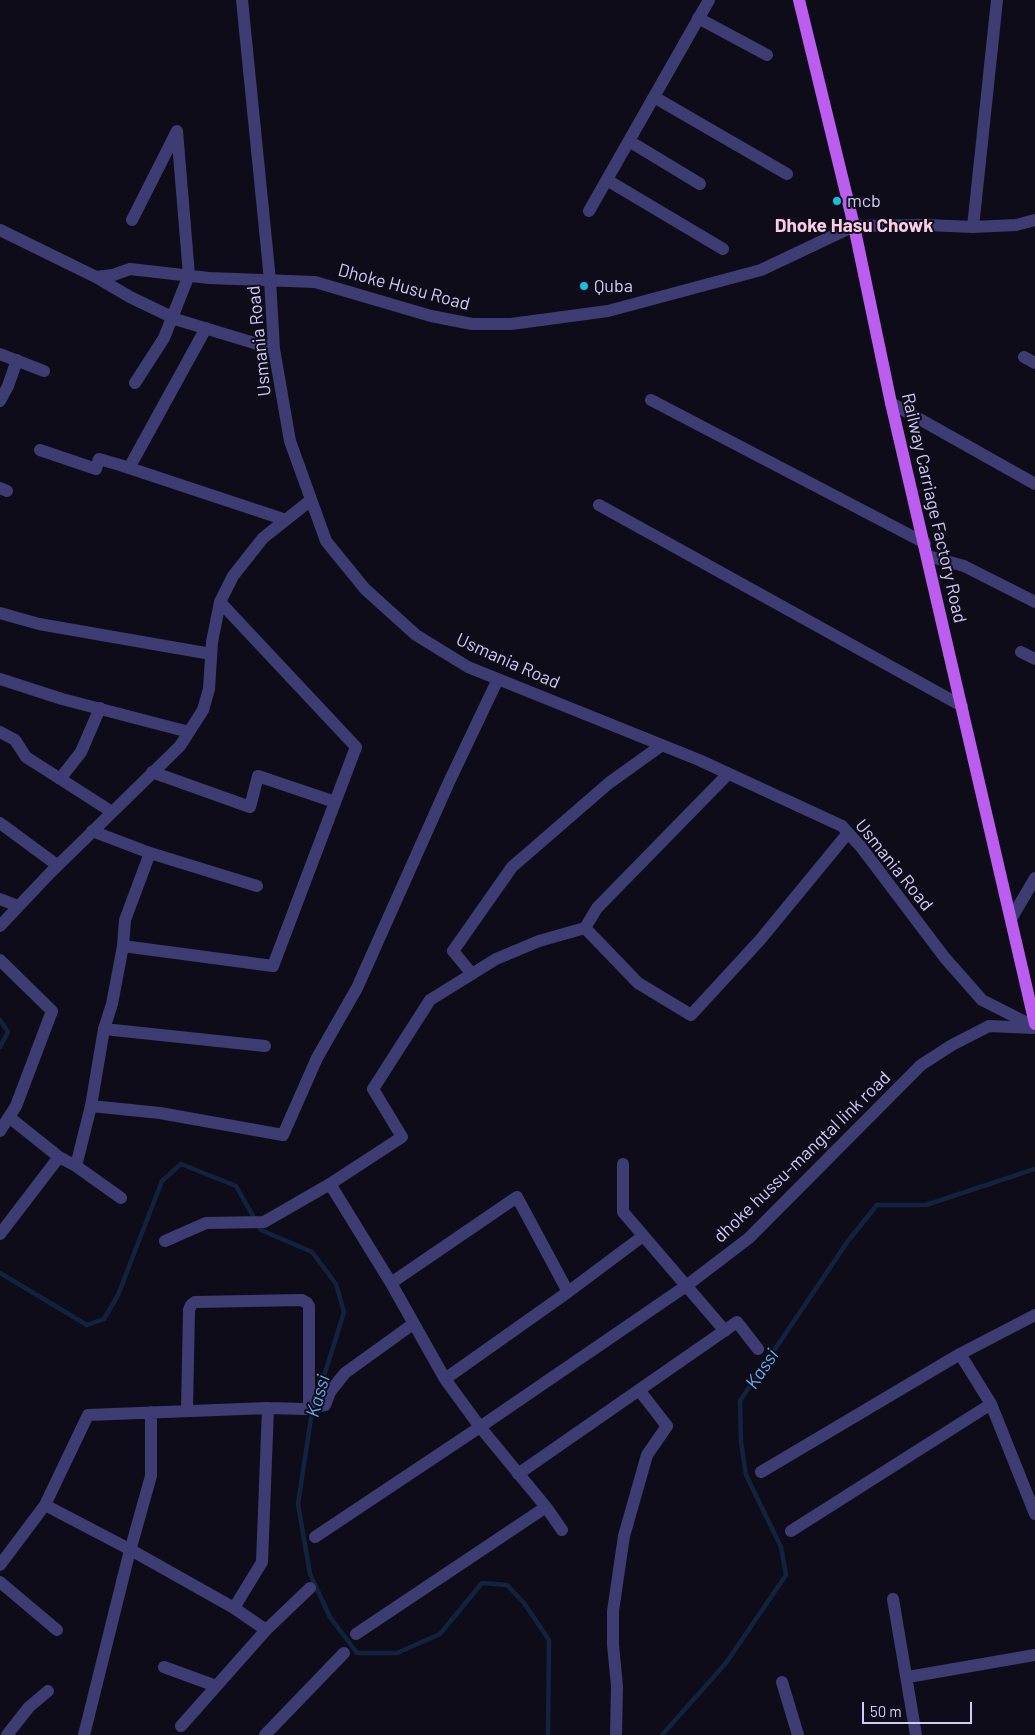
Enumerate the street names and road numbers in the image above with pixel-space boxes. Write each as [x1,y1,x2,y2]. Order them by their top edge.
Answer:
street label: Dhoke Husu Road [336,259,472,315]
street label: Usmania Road [242,285,276,397]
street label: Railway Carriage Factory Road [897,391,971,625]
street label: Usmania Road [453,629,563,693]
street label: Usmania Road [851,815,937,915]
street label: dhoke hussu-mangtal link road [709,1067,895,1247]

